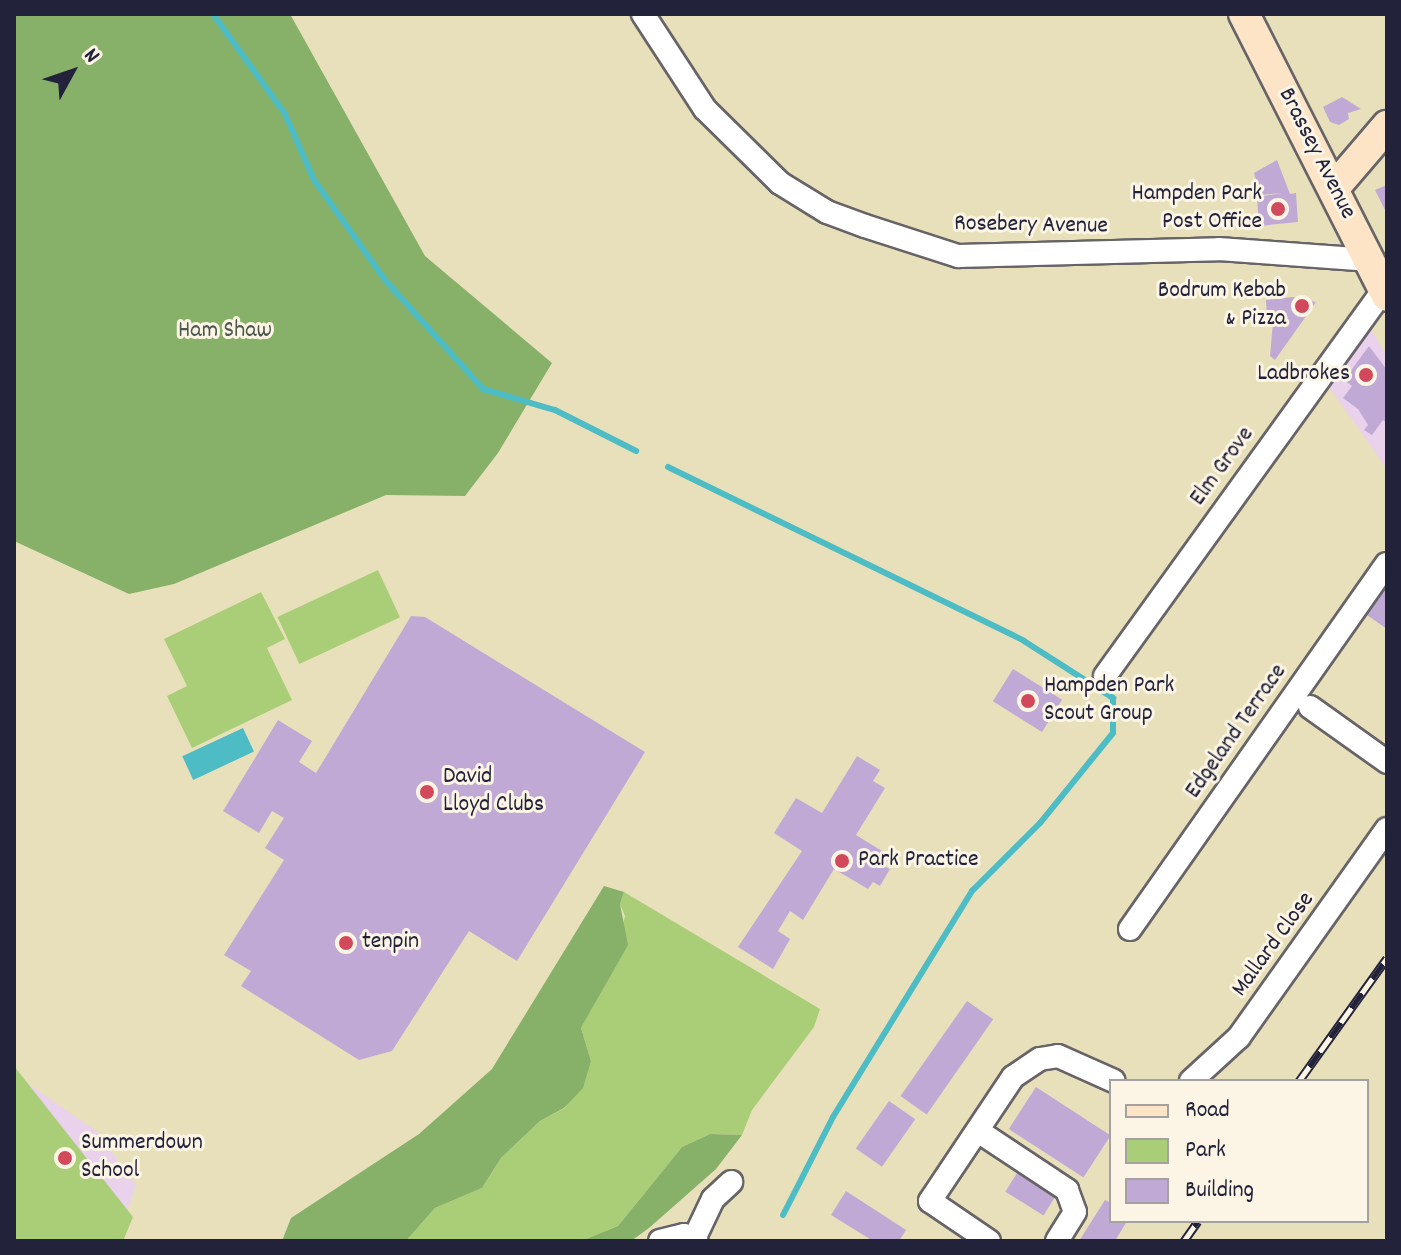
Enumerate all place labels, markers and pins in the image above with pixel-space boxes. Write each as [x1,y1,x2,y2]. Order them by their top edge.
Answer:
place label: Hampden Park Post Office [1132,181,1262,237]
marker: Hampden Park Post Office [1269,200,1287,218]
place label: Bodrum Kebab & Pizza [1158,278,1286,334]
marker: Bodrum Kebab & Pizza [1293,297,1311,315]
place label: Ladbrokes [1257,361,1350,389]
marker: Ladbrokes [1357,366,1375,384]
place label: Hampden Park Scout Group [1044,673,1174,729]
marker: Hampden Park Scout Group [1019,692,1037,710]
place label: David Lloyd Clubs [443,764,544,820]
marker: David Lloyd Clubs [418,783,436,801]
place label: Park Practice [858,847,979,875]
marker: Park Practice [833,852,851,870]
place label: tenpin [362,929,419,957]
marker: tenpin [337,934,355,952]
place label: Summerdown School [81,1130,203,1186]
marker: Summerdown School [56,1149,74,1167]

